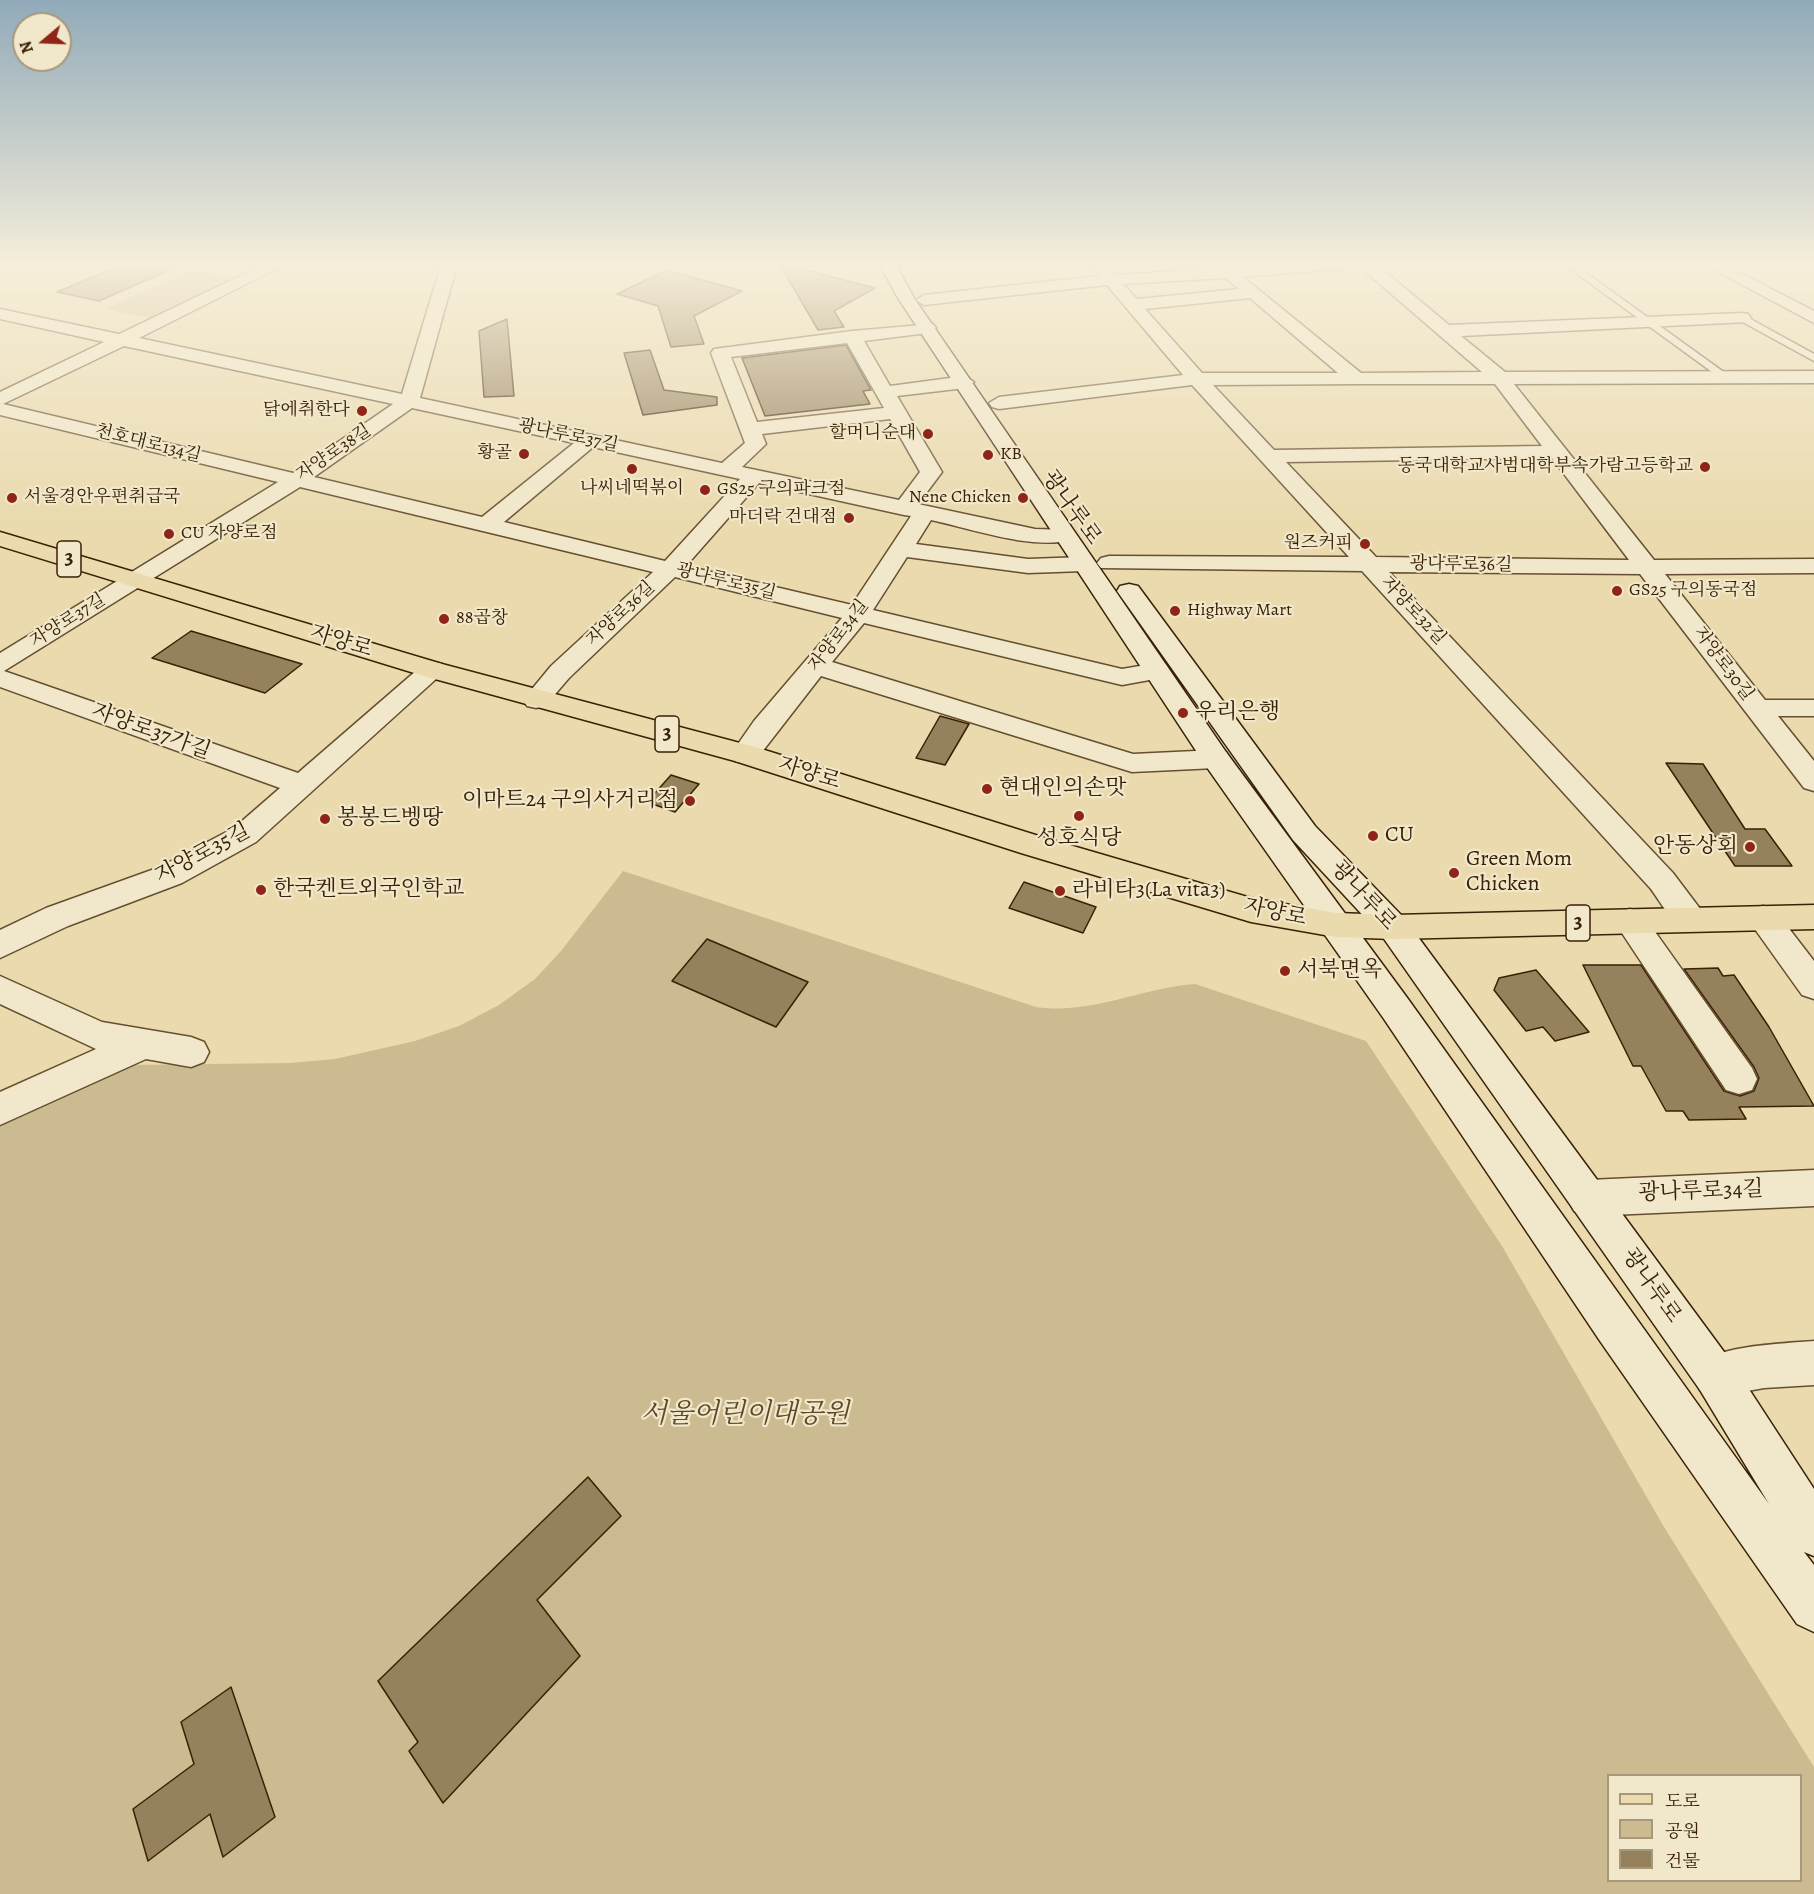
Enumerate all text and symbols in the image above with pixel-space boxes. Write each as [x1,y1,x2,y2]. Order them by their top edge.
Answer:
north arrow [12,12,72,72]
text: N [15,38,39,56]
place label: 닭에취한다 [263,400,350,422]
marker: 닭에취한다 [355,404,369,418]
street label: 광나루로37길 [516,415,620,457]
street label: 천호대로134길 [93,420,203,468]
street label: 자양로38길 [292,420,376,486]
place label: 할머니순대 [829,423,916,445]
marker: 할머니순대 [921,427,935,441]
place label: 황골 [477,443,512,465]
place label: KB [1000,444,1022,466]
marker: 황골 [517,447,531,461]
marker: KB [981,448,995,462]
place label: 동국대학교사범대학부속가람고등학교 [1397,456,1693,478]
marker: 동국대학교사범대학부속가람고등학교 [1698,460,1712,474]
marker: 나씨네떡볶이 [625,462,639,476]
street label: 광나루로 [1036,466,1106,550]
place label: 나씨네떡볶이 [580,478,684,500]
place label: GS25 구의파크점 [717,479,845,501]
marker: GS25 구의파크점 [698,483,712,497]
place label: 서울경안우편취급국 [24,487,180,509]
place label: Nene Chicken [909,487,1011,509]
marker: 서울경안우편취급국 [5,491,19,505]
marker: Nene Chicken [1016,491,1030,505]
place label: 마더락 건대점 [729,507,837,529]
marker: 마더락 건대점 [842,511,856,525]
place label: CU 자양로점 [181,523,278,545]
marker: CU 자양로점 [162,527,176,541]
place label: 원즈커피 [1283,533,1353,555]
marker: 원즈커피 [1358,537,1372,551]
road number: 3 [57,541,81,577]
street label: 광나루로36길 [1409,553,1513,577]
street label: 광나루로35길 [674,559,778,605]
street label: 자양로32길 [1376,572,1450,650]
street label: 자양로36길 [582,577,660,651]
place label: GS25 구의동국점 [1629,580,1757,602]
marker: GS25 구의동국점 [1610,584,1624,598]
street label: 자양로37길 [26,589,110,653]
street label: 자양로34길 [804,596,874,676]
place label: Highway Mart [1187,600,1292,622]
marker: Highway Mart [1168,604,1182,618]
place label: 88곱창 [456,608,508,630]
marker: 88곱창 [437,612,451,626]
street label: 자양로 [307,620,375,664]
street label: 자양로30길 [1688,623,1758,705]
street label: 자양로37가길 [88,698,214,766]
place label: 우리은행 [1195,700,1280,726]
marker: 우리은행 [1176,706,1190,720]
road number: 3 [655,716,679,752]
street label: 자양로 [775,752,843,796]
place label: 현대인의손맛 [999,776,1127,802]
marker: 현대인의손맛 [980,782,994,796]
place label: 이마트24 구의사거리점 [462,788,678,814]
marker: 이마트24 구의사거리점 [683,794,697,808]
place label: 봉봉드벵땅 [337,806,443,832]
marker: 성호식당 [1072,809,1086,823]
marker: 봉봉드벵땅 [318,812,332,826]
street label: 자양로35길 [151,818,255,890]
place label: CU [1385,823,1414,849]
place label: 성호식당 [1036,826,1122,852]
marker: CU [1366,829,1380,843]
place label: 안동상회 [1653,834,1738,860]
marker: 안동상회 [1743,840,1757,854]
place label: Green Mom Chicken [1466,847,1572,898]
street label: 광나루로 [1325,856,1401,936]
marker: Green Mom Chicken [1447,866,1461,880]
place label: 한국켄트외국인학교 [273,877,464,903]
place label: 라비타3(La vita3) [1072,878,1225,904]
marker: 한국켄트외국인학교 [254,883,268,897]
marker: 라비타3(La vita3) [1053,884,1067,898]
street label: 자양로 [1241,893,1309,933]
road number: 3 [1566,905,1590,941]
place label: 서북면옥 [1297,958,1382,984]
marker: 서북면옥 [1278,964,1292,978]
street label: 광나루로34길 [1638,1177,1764,1207]
street label: 광나루로 [1616,1244,1686,1328]
park label: 서울어린이대공원 [641,1399,849,1431]
legend [1607,1774,1802,1882]
text: 도로 [1665,1789,1700,1813]
text: 공원 [1665,1819,1700,1843]
text: 건물 [1665,1849,1700,1873]

